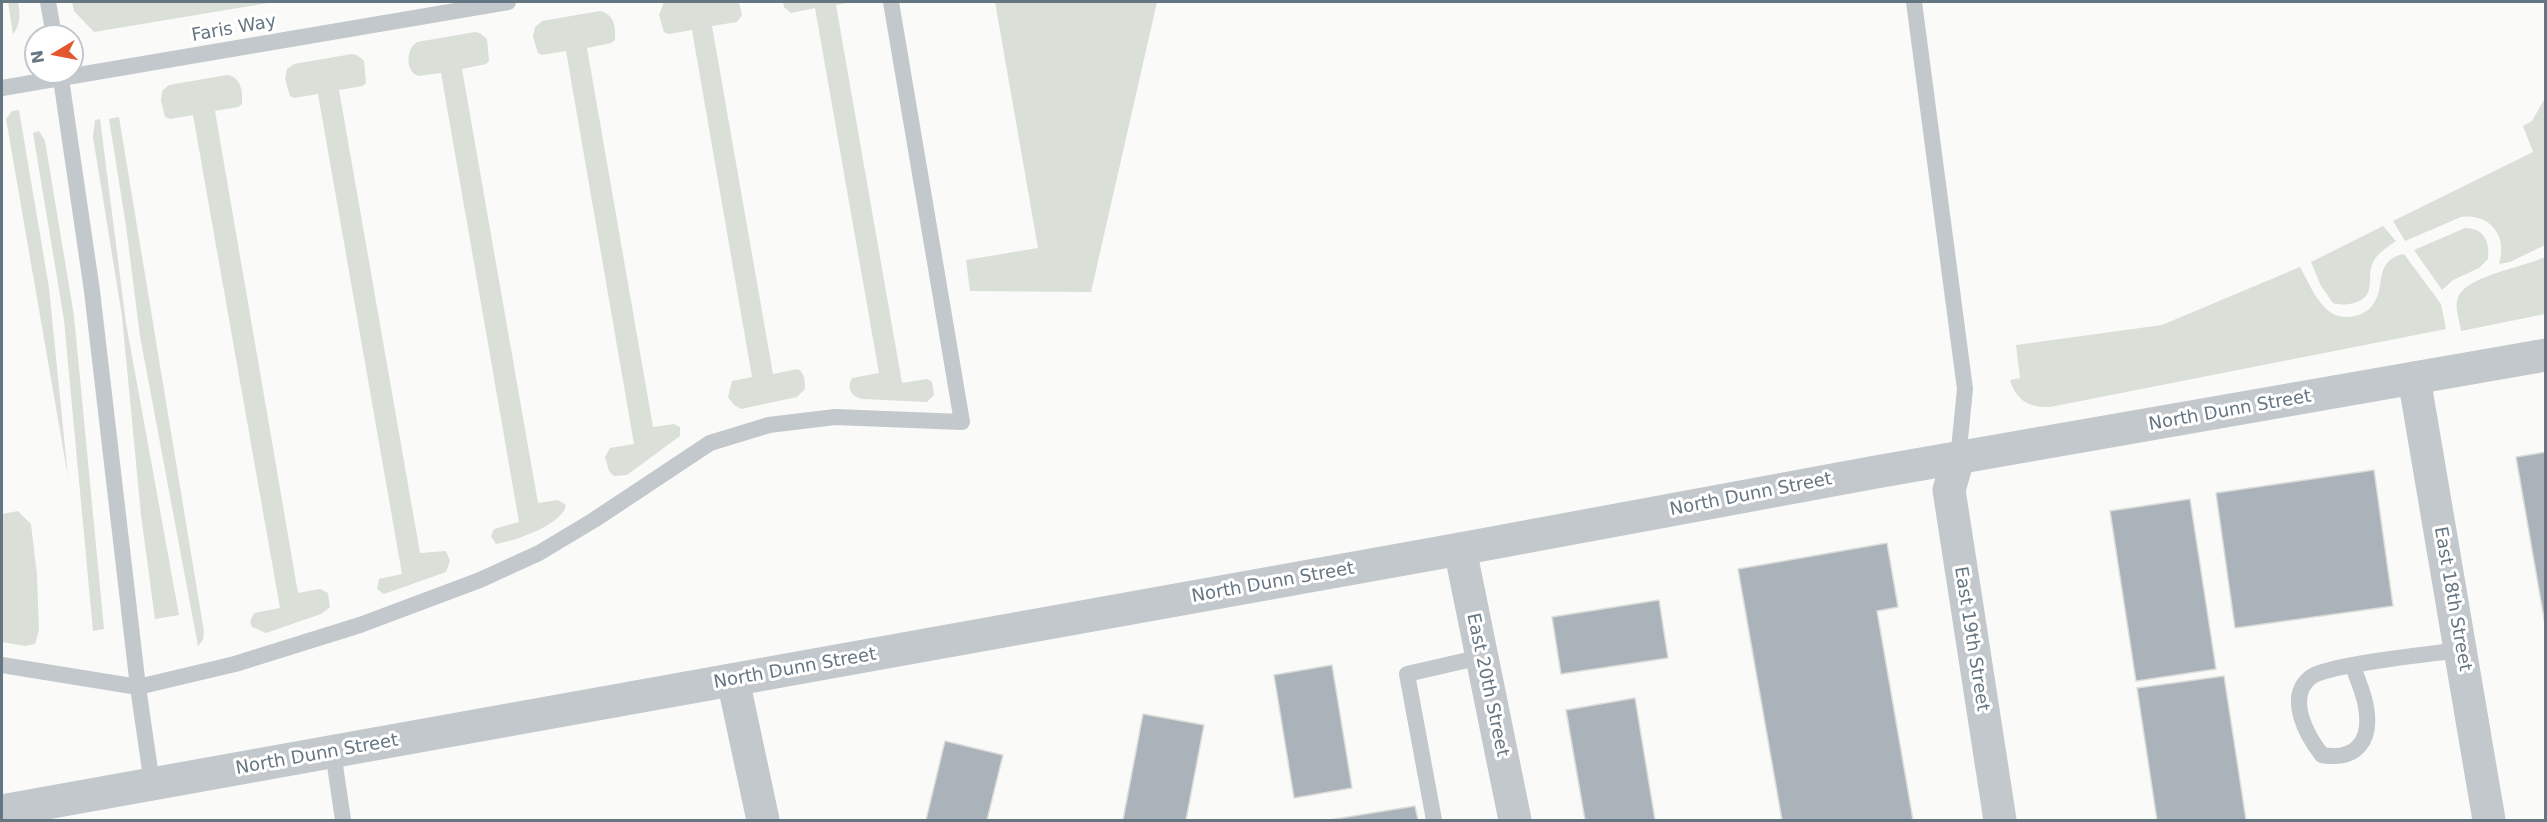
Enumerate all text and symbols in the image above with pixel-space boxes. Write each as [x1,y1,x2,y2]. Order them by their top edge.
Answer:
street label: Faris Way [190,11,278,47]
north arrow [24,24,84,84]
text: N [27,49,48,65]
street label: North Dunn Street [2147,386,2313,436]
street label: North Dunn Street [1668,469,1834,521]
street label: East 18th Street [2429,525,2475,673]
street label: North Dunn Street [1190,558,1356,608]
street label: East 19th Street [1949,565,1993,713]
street label: East 20th Street [1461,611,1513,759]
street label: North Dunn Street [712,644,878,694]
street label: North Dunn Street [234,730,400,780]

